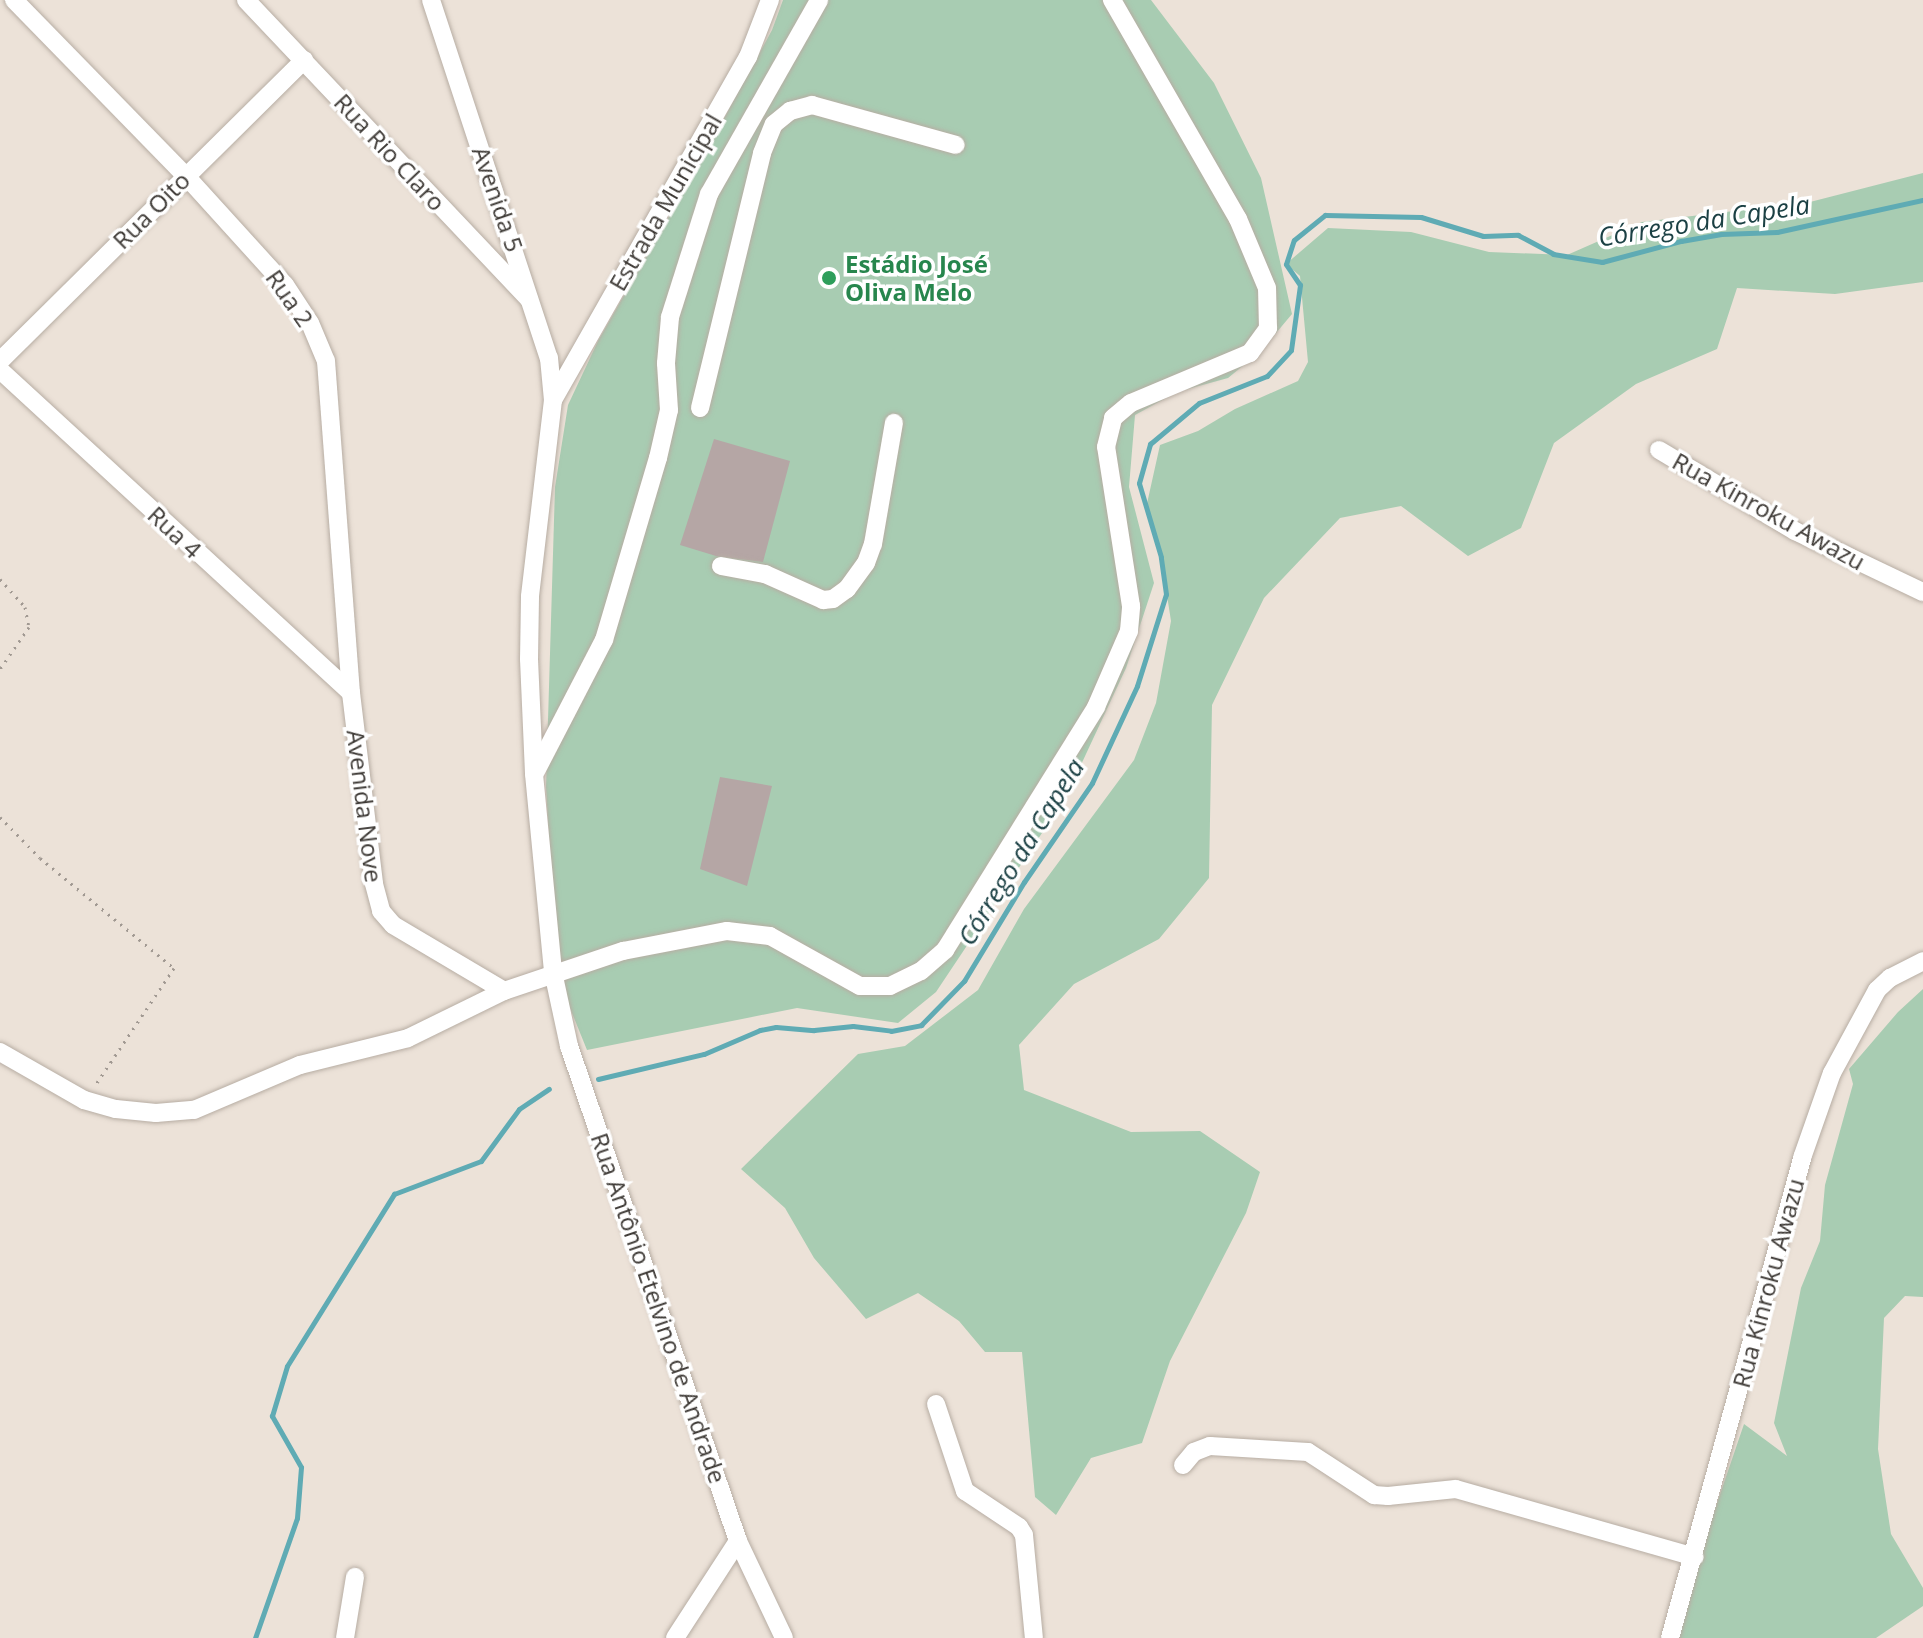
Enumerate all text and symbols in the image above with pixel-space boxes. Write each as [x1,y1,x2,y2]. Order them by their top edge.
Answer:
street label: Rua Rio Claro [329,88,451,216]
street label: Estrada Municipal [603,108,727,296]
street label: Avenida 5 [467,143,529,255]
street label: Rua Oito [107,166,195,254]
water label: Córrego da Capela [1596,189,1812,253]
place label: Estádio José Oliva Melo [845,250,988,306]
street label: Rua 2 [260,264,320,332]
marker: Estádio José Oliva Melo [820,269,838,287]
street label: Rua Kinroku Awazu [1668,446,1870,576]
street label: Rua 4 [142,500,208,564]
street label: Avenida Nove [341,728,389,884]
water label: Córrego da Capela [951,753,1091,951]
street label: Rua Antônio Etelvino de Andrade [585,1129,733,1487]
street label: Rua Kinroku Awazu [1726,1175,1810,1391]

